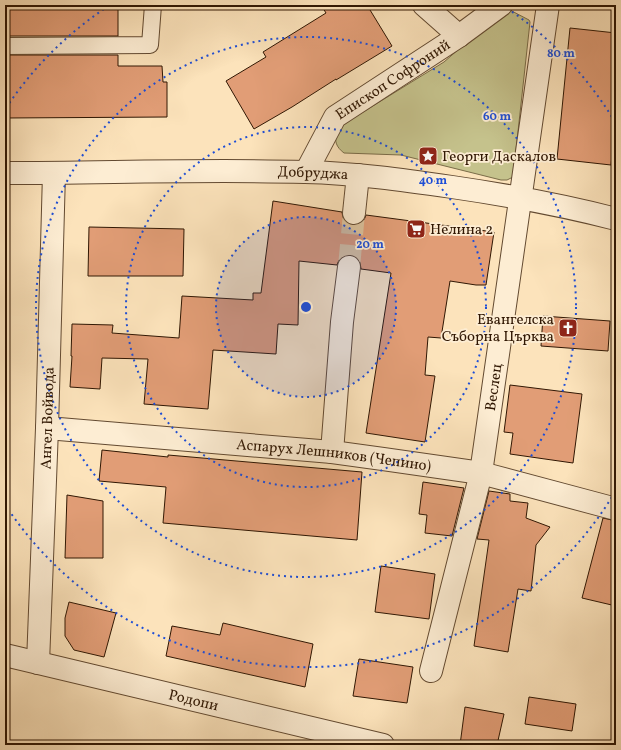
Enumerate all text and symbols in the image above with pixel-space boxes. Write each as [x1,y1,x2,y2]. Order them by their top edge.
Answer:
street label: Епископ Софроний [332,35,455,126]
text: 80 m [547,46,575,62]
text: 60 m [483,109,511,125]
place icon: Георги Даскалов [417,145,439,167]
place label: Георги Даскалов [442,147,556,168]
street label: Добруджа [277,162,349,186]
text: 40 m [419,173,448,189]
supermarket icon: Нелина 2 [405,218,427,240]
place label: Нелина 2 [430,220,493,241]
text: 20 m [356,237,384,253]
centre of rings [299,300,313,314]
place label: Евангелска Съборна Църква [442,310,554,348]
church icon: Евангелска Съборна Църква [557,317,579,339]
street label: Веслец [481,361,509,412]
street label: Ангел Войвода [36,367,61,470]
street label: Аспарух Лешников (Чепино) [235,435,432,478]
street label: Родопи [166,685,221,717]

